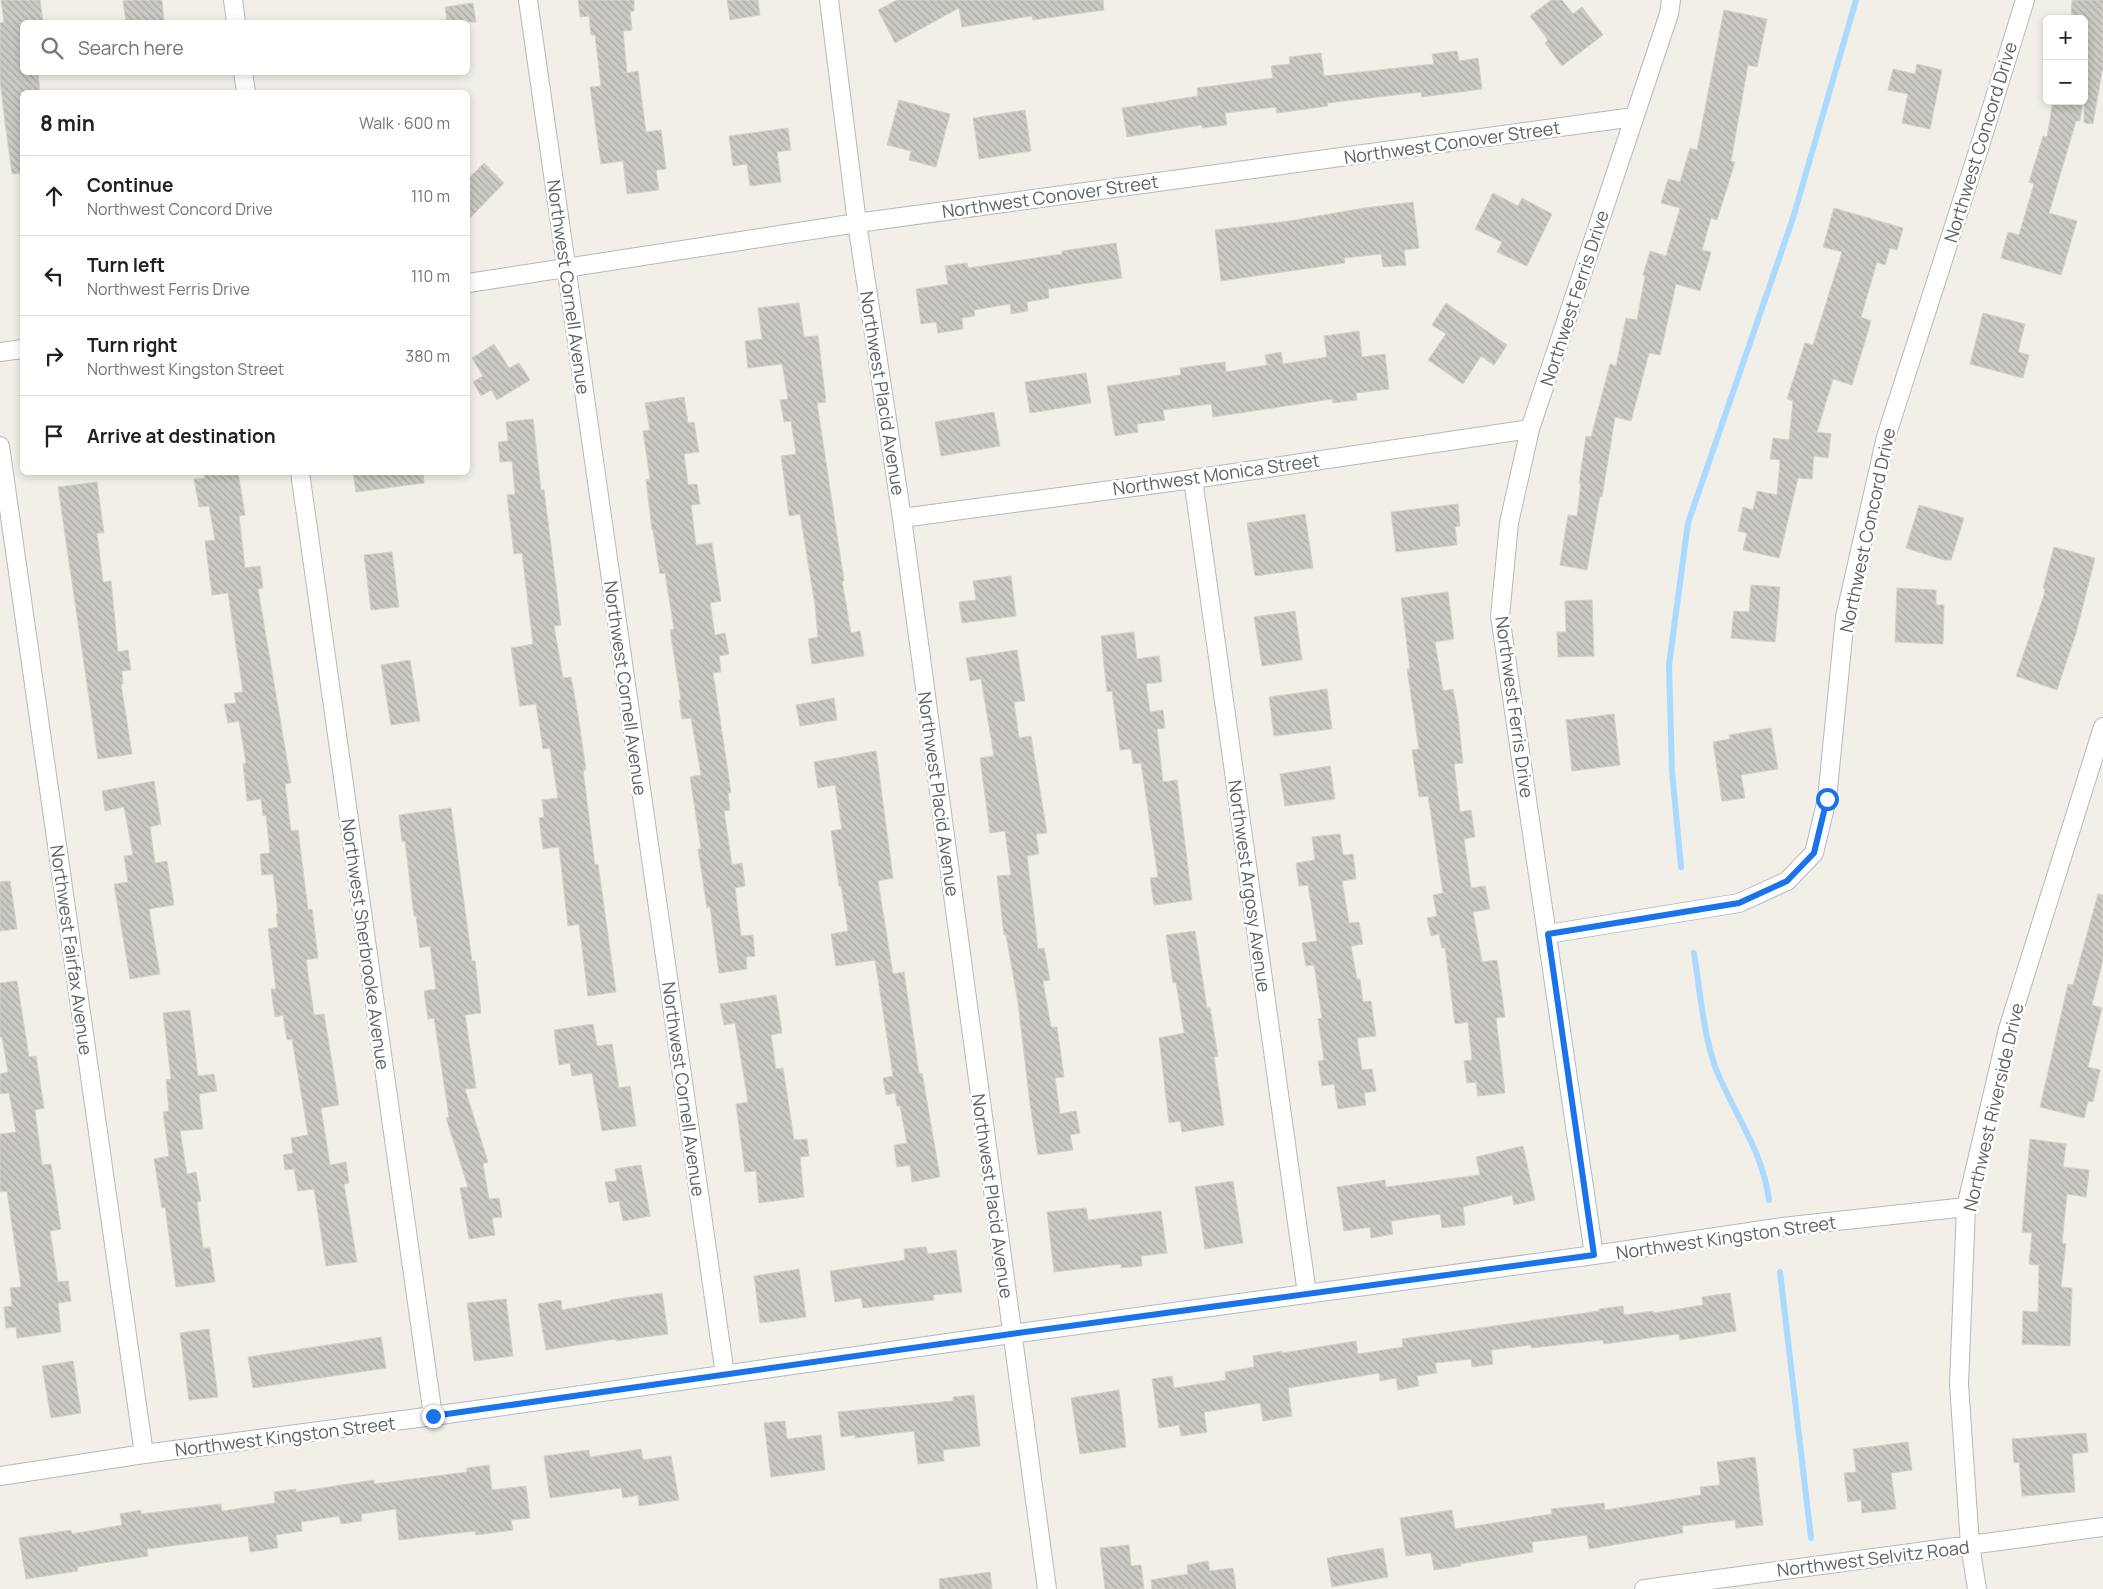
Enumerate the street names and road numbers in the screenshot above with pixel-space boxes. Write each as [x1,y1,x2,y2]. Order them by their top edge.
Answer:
street label: Northwest Concord Drive [1938,39,2022,245]
street label: Northwest Conover Street [1342,115,1562,169]
street label: Northwest Conover Street [940,169,1160,223]
street label: Northwest Cornell Avenue [542,178,596,396]
street label: Northwest Ferris Drive [1534,207,1614,389]
street label: Northwest Placid Avenue [855,289,911,497]
street label: Northwest Concord Drive [1834,425,1900,635]
street label: Northwest Monica Street [1111,448,1321,500]
street label: Northwest Cornell Avenue [599,579,653,797]
street label: Northwest Ferris Drive [1490,615,1540,799]
street label: Northwest Placid Avenue [913,690,965,898]
street label: Northwest Argosy Avenue [1223,778,1277,994]
street label: Northwest Sherbrooke Avenue [337,817,395,1071]
street label: Northwest Fairfax Avenue [45,843,99,1057]
street label: Northwest Cornell Avenue [657,980,711,1198]
street label: Northwest Riverside Drive [1957,1000,2029,1214]
street label: Northwest Placid Avenue [967,1092,1019,1300]
street label: Northwest Kingston Street [1614,1210,1838,1264]
street label: Northwest Kingston Street [173,1411,397,1461]
street label: Northwest Selvitz Road [1775,1534,1971,1582]

